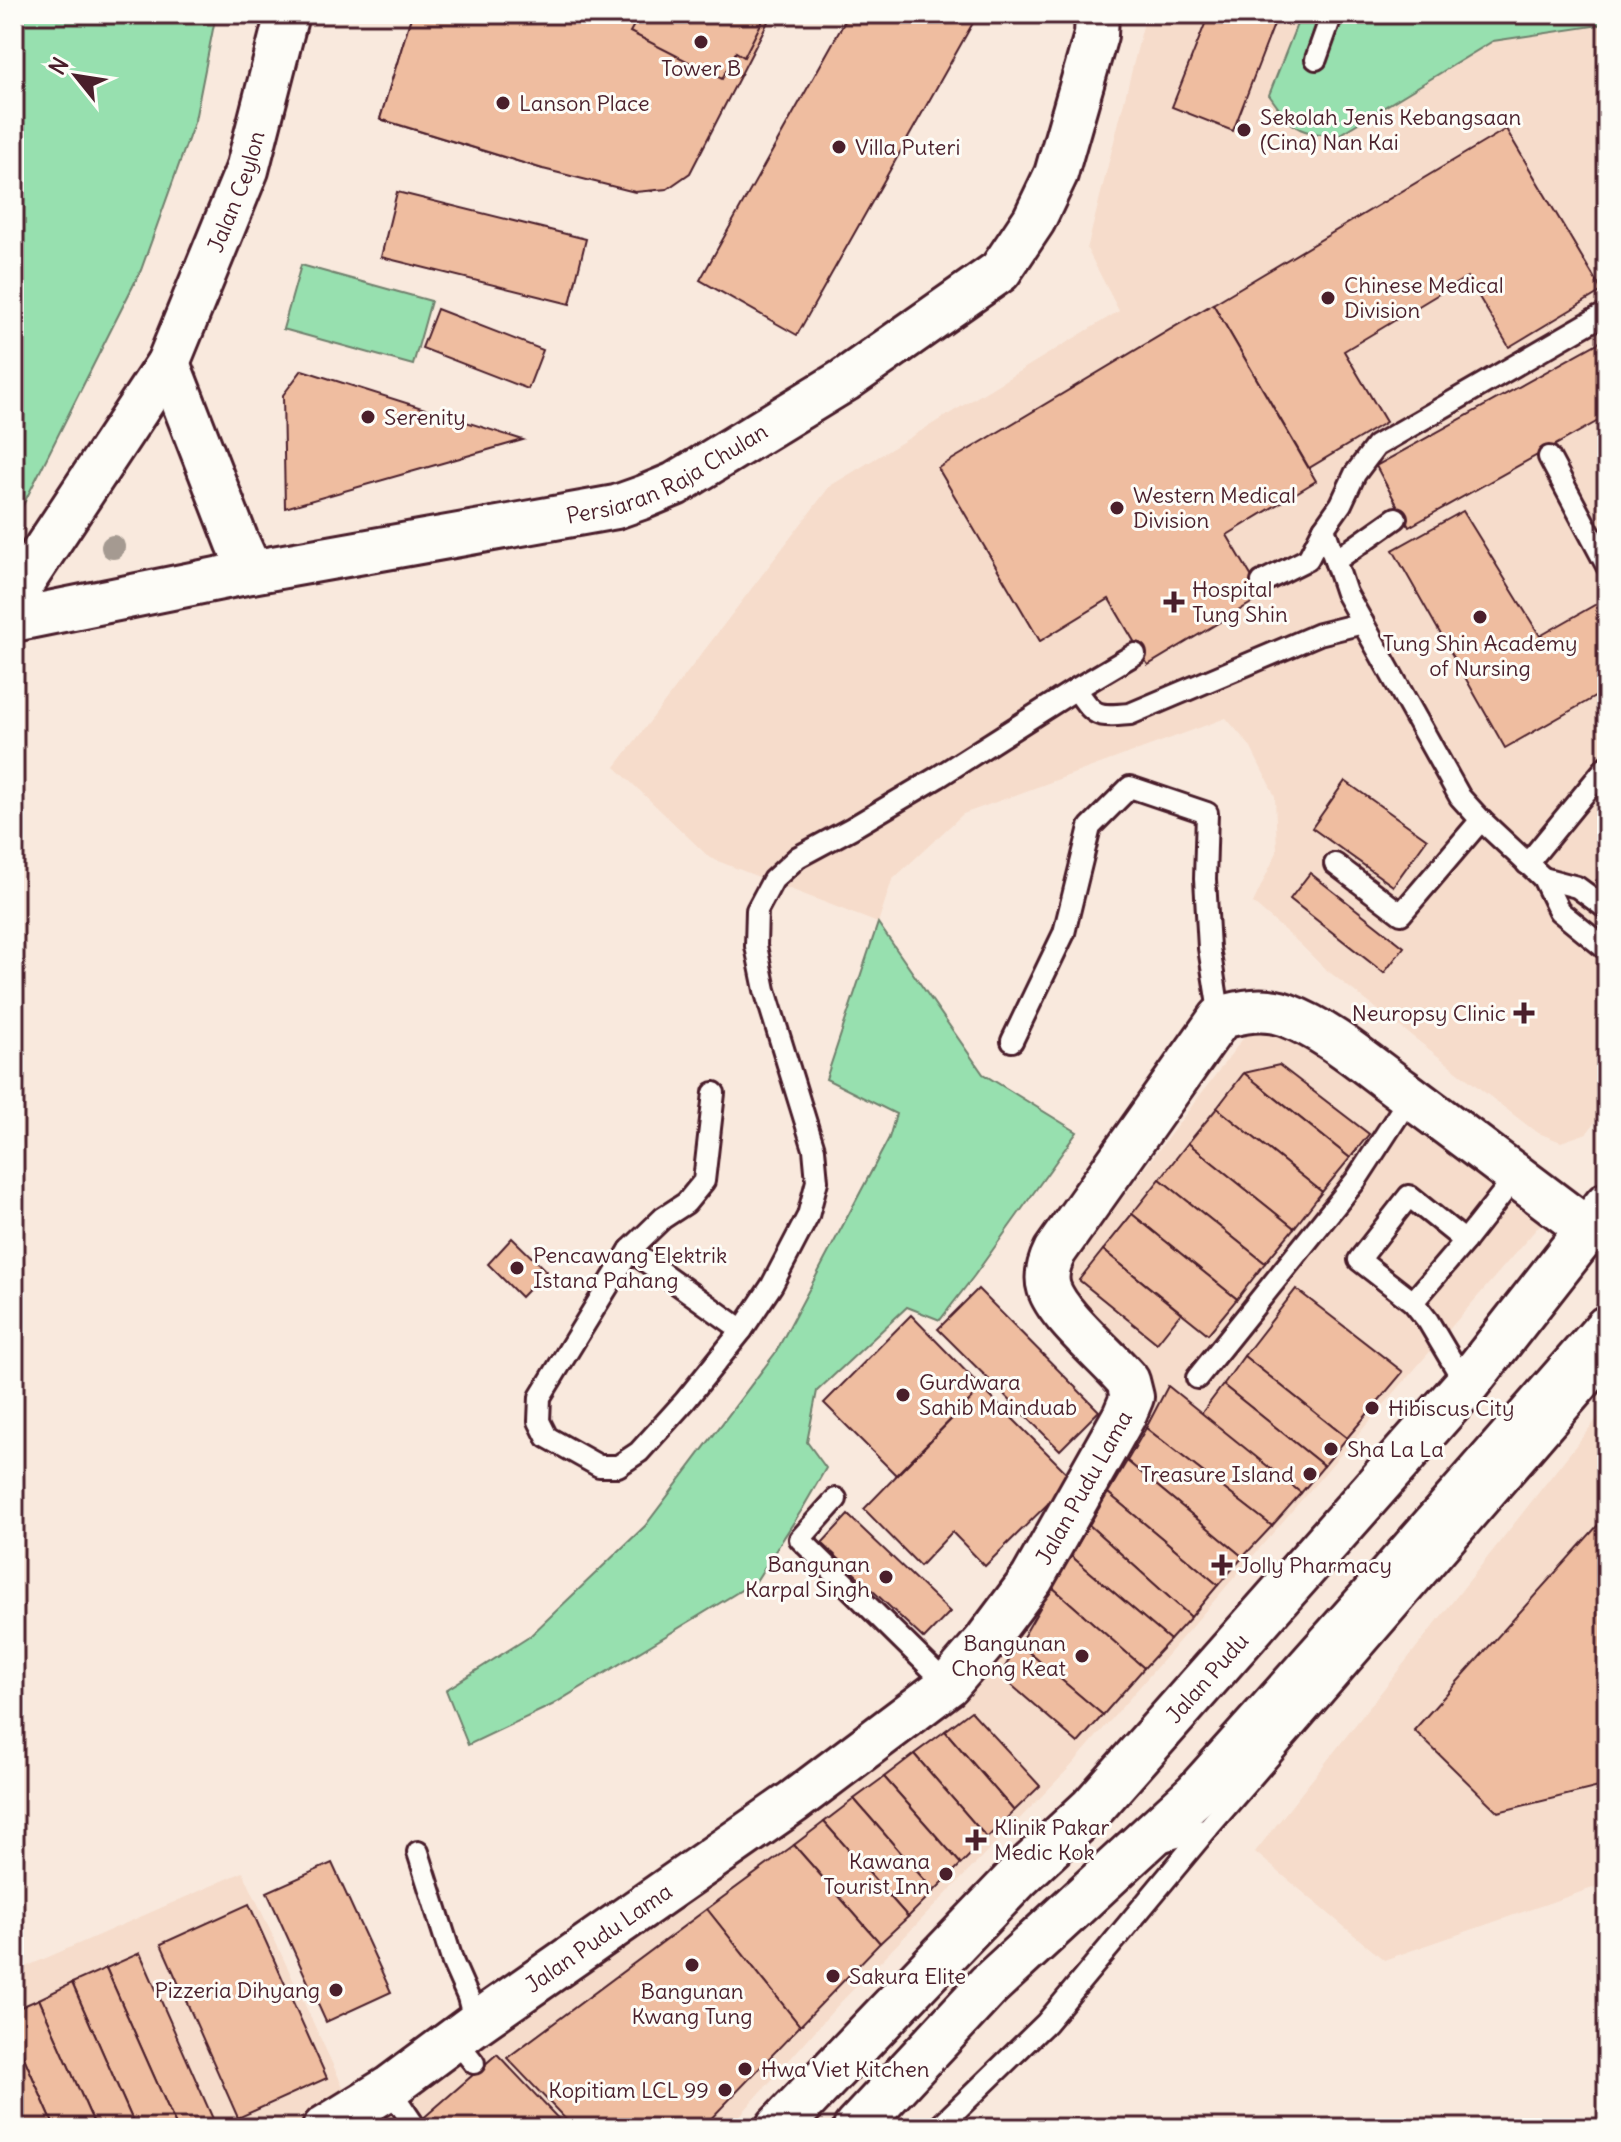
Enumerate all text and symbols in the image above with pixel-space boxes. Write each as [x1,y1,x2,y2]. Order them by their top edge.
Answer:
marker: Tower B [692,33,710,51]
north arrow [36,36,116,116]
text: N [43,52,75,80]
place label: Tower B [661,54,741,82]
place label: Lanson Place [519,89,650,117]
marker: Lanson Place [494,94,512,112]
place label: Sekolah Jenis Kebangsaan (Cina) Nan Kai [1260,103,1521,156]
marker: Sekolah Jenis Kebangsaan (Cina) Nan Kai [1235,121,1253,139]
street label: Jalan Ceylon [201,128,270,256]
place label: Villa Puteri [855,133,960,161]
marker: Villa Puteri [830,138,848,156]
place label: Chinese Medical Division [1344,271,1504,324]
marker: Chinese Medical Division [1319,289,1337,307]
place label: Serenity [384,403,466,431]
marker: Serenity [359,408,377,426]
street label: Persiaran Raja Chulan [564,417,773,530]
place label: Western Medical Division [1133,481,1296,534]
marker: Western Medical Division [1108,499,1126,517]
place label: Hospital Tung Shin [1192,575,1288,628]
marker: Hospital Tung Shin [1163,591,1185,613]
marker: Tung Shin Academy of Nursing [1471,608,1489,626]
place label: Tung Shin Academy of Nursing [1383,629,1577,682]
place label: Neuropsy Clinic [1352,999,1506,1027]
marker: Neuropsy Clinic [1513,1002,1535,1024]
place label: Pencawang Elektrik Istana Pahang [533,1241,727,1294]
marker: Pencawang Elektrik Istana Pahang [508,1259,526,1277]
place label: Gurdwara Sahib Mainduab [919,1368,1077,1421]
marker: Gurdwara Sahib Mainduab [894,1386,912,1404]
place label: Hibiscus City [1388,1394,1514,1422]
marker: Hibiscus City [1363,1399,1381,1417]
street label: Jalan Pudu Lama [1029,1405,1138,1569]
place label: Sha La La [1347,1435,1444,1463]
marker: Sha La La [1322,1440,1340,1458]
place label: Treasure Island [1140,1460,1294,1488]
marker: Treasure Island [1301,1465,1319,1483]
place label: Bangunan Karpal Singh [745,1550,870,1603]
place label: Jolly Pharmacy [1238,1551,1392,1579]
marker: Jolly Pharmacy [1213,1556,1231,1574]
marker: Bangunan Karpal Singh [877,1568,895,1586]
street label: Jalan Pudu [1160,1627,1254,1729]
place label: Bangunan Chong Keat [951,1629,1066,1682]
marker: Bangunan Chong Keat [1073,1647,1091,1665]
place label: Klinik Pakar Medic Kok [994,1813,1109,1866]
marker: Klinik Pakar Medic Kok [965,1829,987,1851]
place label: Kawana Tourist Inn [823,1847,930,1900]
marker: Kawana Tourist Inn [937,1865,955,1883]
street label: Jalan Pudu Lama [520,1877,677,1999]
marker: Bangunan Kwang Tung [683,1956,701,1974]
place label: Sakura Elite [849,1962,966,1990]
marker: Sakura Elite [824,1967,842,1985]
place label: Pizzeria Dihyang [154,1976,320,2004]
place label: Bangunan Kwang Tung [632,1977,752,2030]
marker: Pizzeria Dihyang [327,1981,345,1999]
place label: Hwa Viet Kitchen [761,2055,930,2083]
marker: Hwa Viet Kitchen [736,2060,754,2078]
place label: Kopitiam LCL 99 [548,2076,709,2104]
marker: Kopitiam LCL 99 [716,2081,734,2099]

